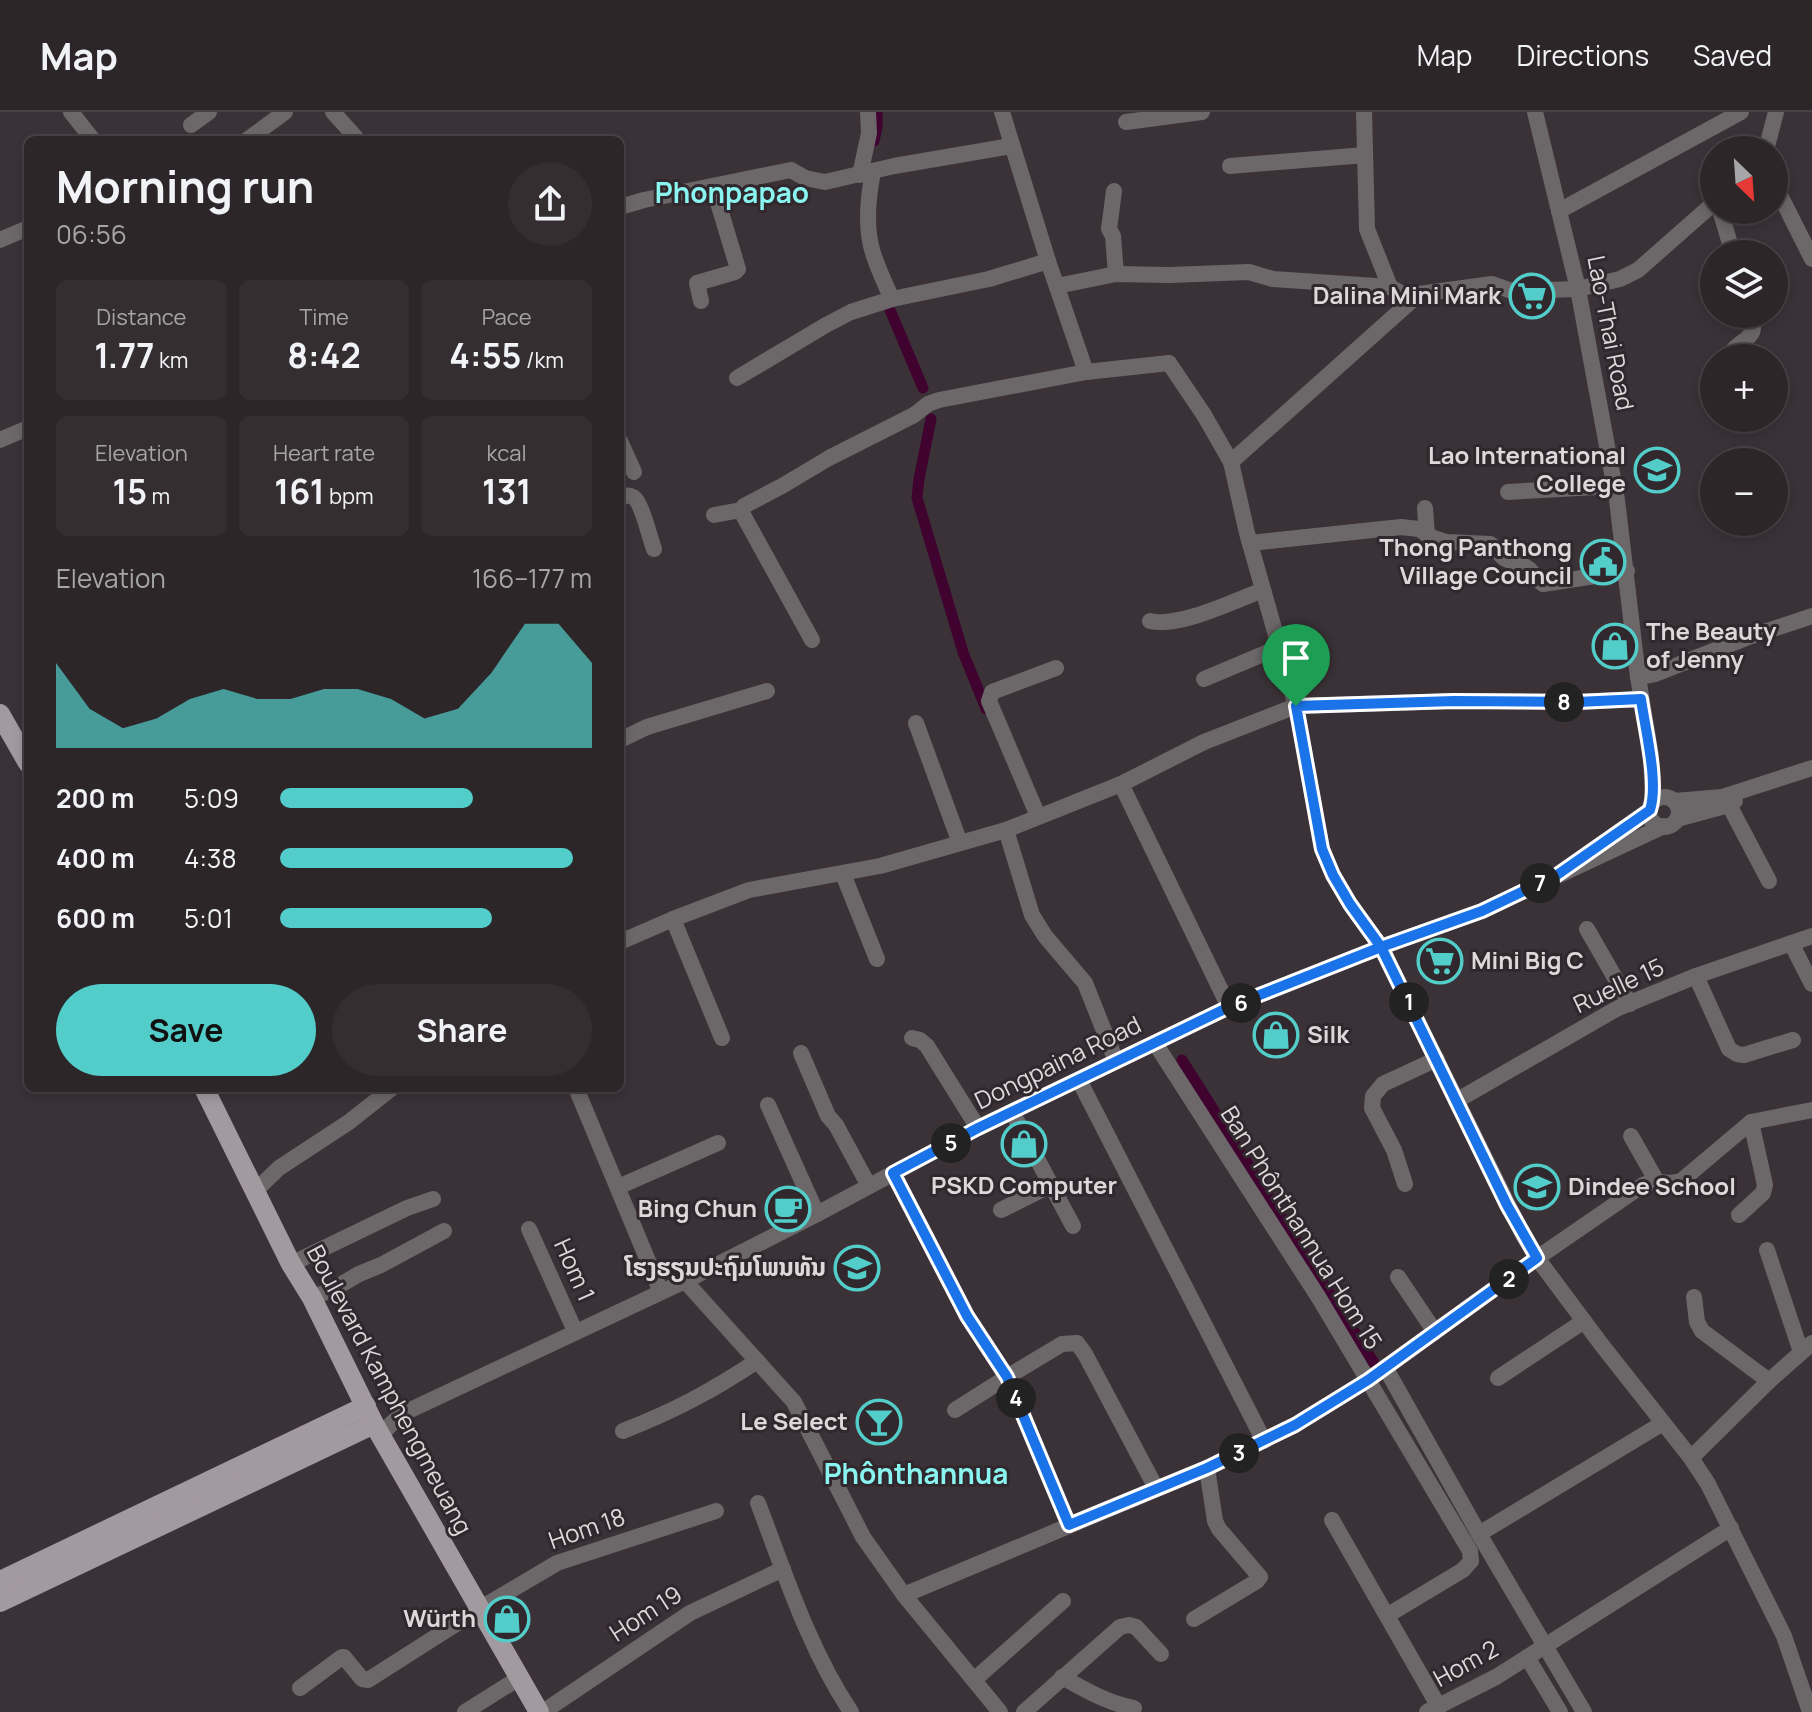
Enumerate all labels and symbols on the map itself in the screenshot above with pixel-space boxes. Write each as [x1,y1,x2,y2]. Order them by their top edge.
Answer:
north arrow [1700,136,1788,224]
district label: Phonpapao [655,173,809,211]
street label: Lao-Thai Road [1580,252,1643,413]
supermarket icon: Dalina Mini Mark [1508,272,1556,320]
place label: Dalina Mini Mark [1313,278,1502,311]
place label: Lao International College [1428,438,1626,499]
school or university icon: Lao International College [1633,446,1681,494]
place label: Thong Panthong Village Council [1379,530,1572,591]
public building icon: Thong Panthong Village Council [1579,538,1627,586]
place label: The Beauty of Jenny [1646,614,1777,675]
shop icon: The Beauty of Jenny [1591,622,1639,670]
pin [1262,624,1330,706]
pin: 8 [1544,682,1584,722]
pin: 7 [1520,863,1560,903]
supermarket icon: Mini Big C [1416,937,1464,985]
place label: Mini Big C [1471,943,1584,976]
street label: Ruelle 15 [1568,949,1669,1020]
pin: 1 [1389,982,1429,1022]
pin: 6 [1221,983,1261,1023]
street label: Dongpaina Road [969,1007,1146,1116]
shop icon: Silk [1252,1011,1300,1059]
place label: Silk [1307,1017,1350,1050]
street label: Ban Phônthannua Hom 15 [1214,1099,1391,1355]
shop icon: PSKD Computer [1000,1120,1048,1168]
pin: 5 [931,1123,971,1163]
school or university icon: Dindee School [1513,1163,1561,1211]
place label: PSKD Computer [931,1168,1117,1201]
place label: Dindee School [1568,1169,1736,1202]
cafe icon: Bing Chun [764,1185,812,1233]
place label: Bing Chun [638,1191,757,1224]
street label: Hom 1 [547,1233,604,1306]
street label: Boulevard Kamphengmeuang [300,1239,481,1540]
school or university icon: ໂຮງຮຽນປະຖົມໂພນທັນ [833,1244,881,1292]
place label: ໂຮງຮຽນປະຖົມໂພນທັນ [623,1250,826,1283]
pin: 2 [1489,1259,1529,1299]
pin: 4 [996,1378,1036,1418]
bar icon: Le Select [855,1398,903,1446]
place label: Le Select [740,1404,848,1437]
pin: 3 [1219,1433,1259,1473]
district label: Phônthannua [824,1454,1008,1492]
street label: Hom 18 [544,1499,629,1556]
street label: Hom 19 [603,1577,688,1648]
shop icon: Würth [483,1595,531,1643]
place label: Würth [403,1601,476,1634]
street label: Hom 2 [1427,1631,1504,1694]

